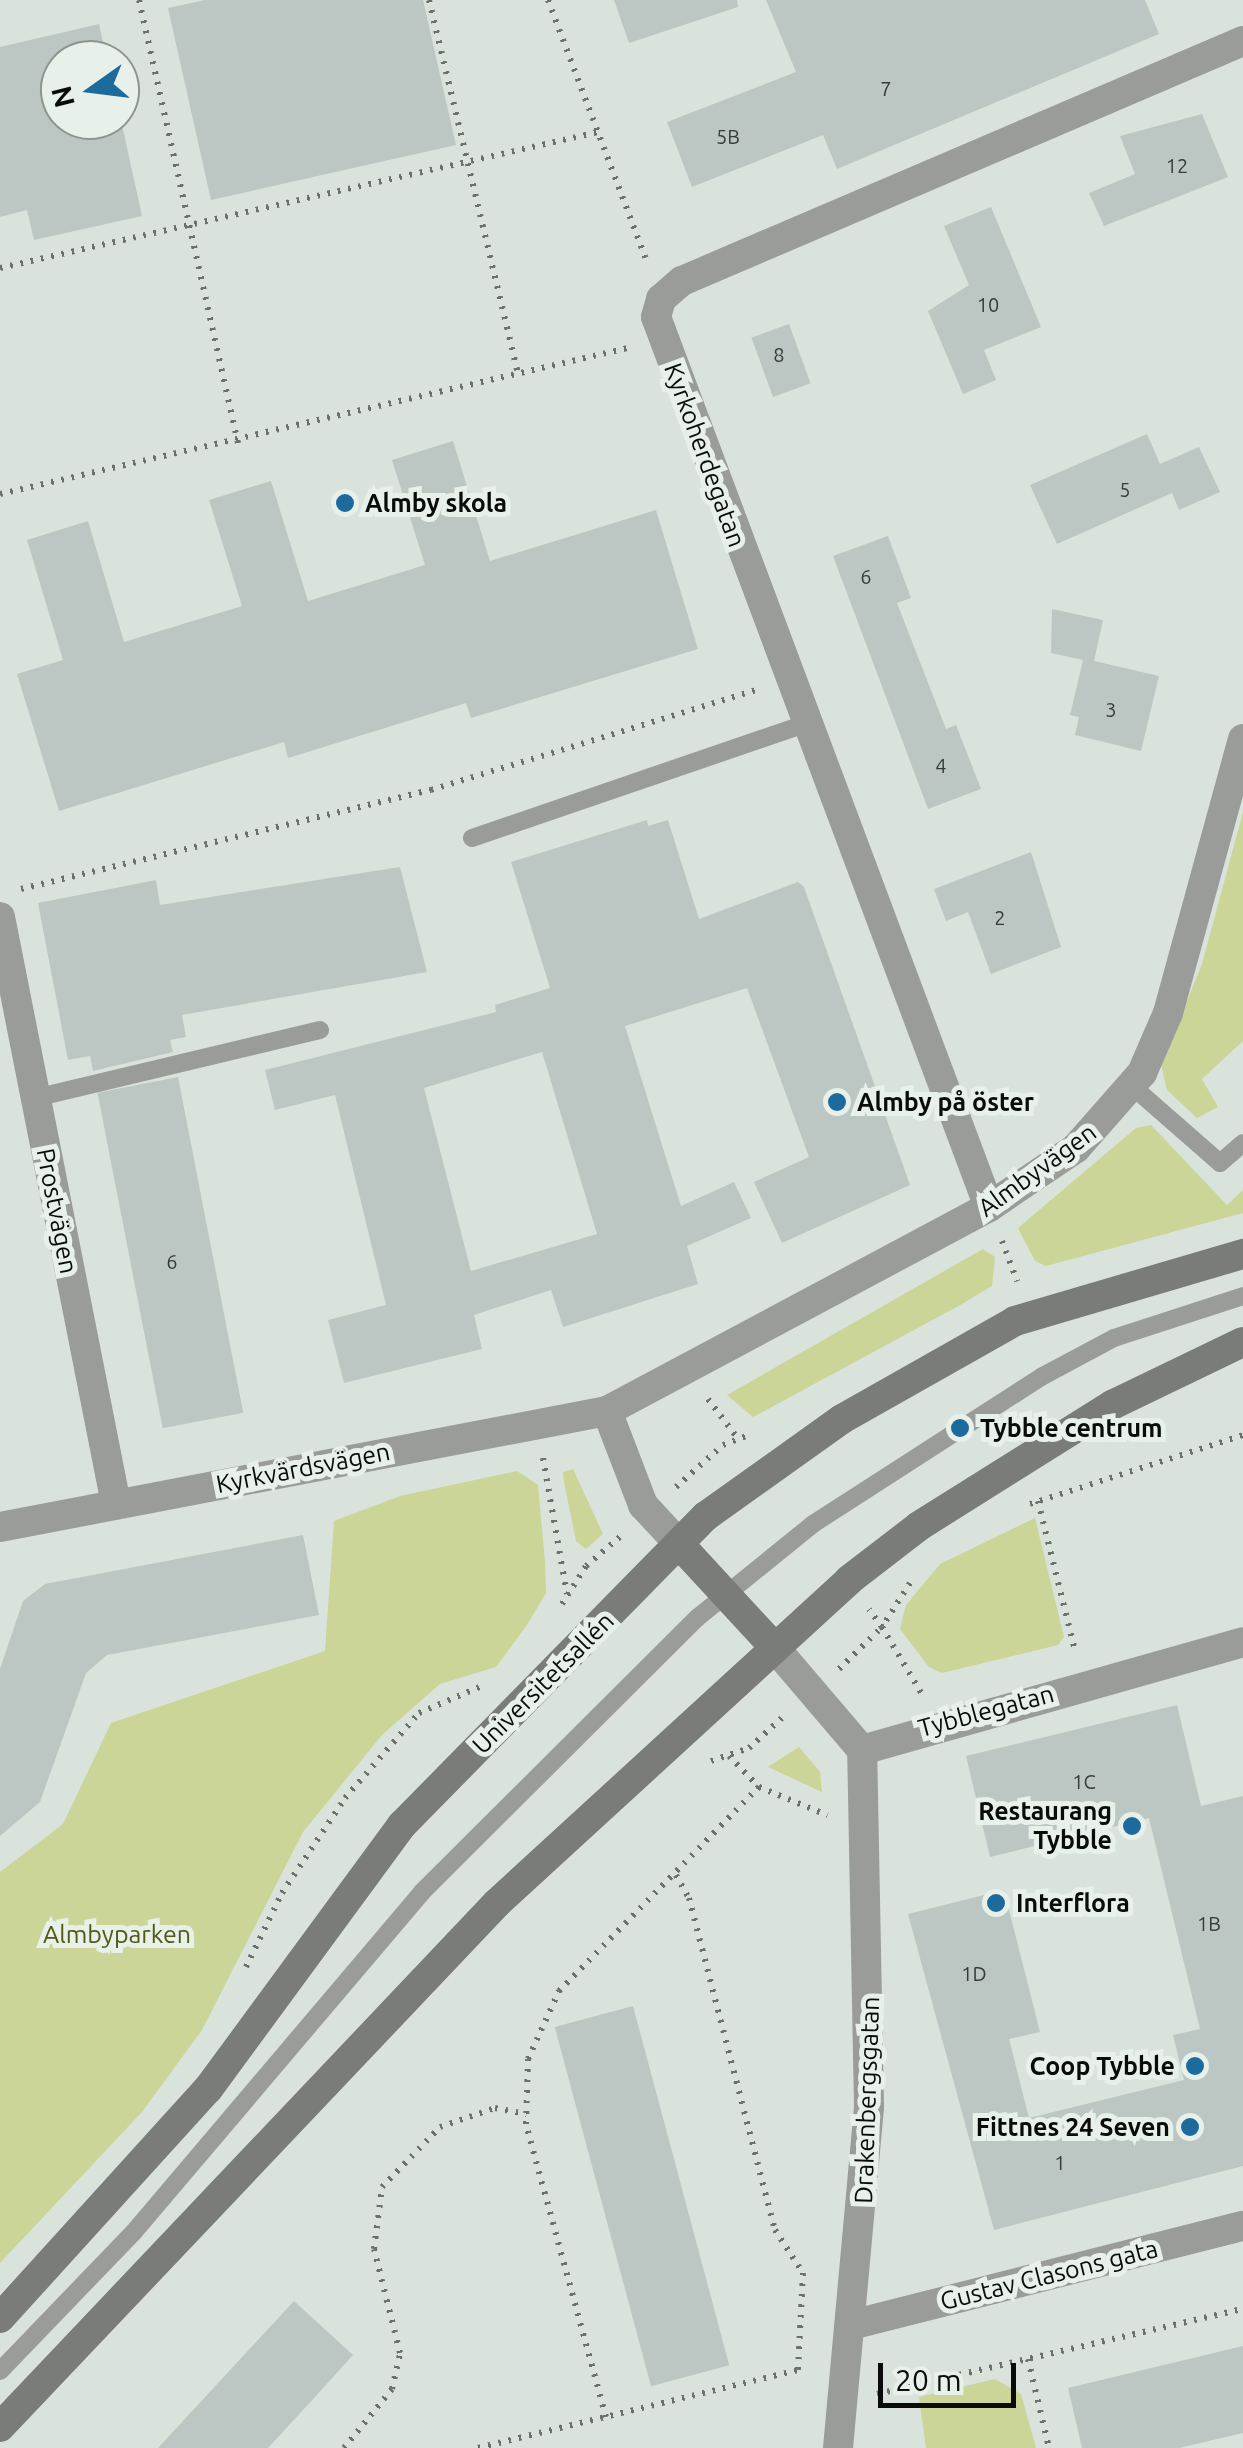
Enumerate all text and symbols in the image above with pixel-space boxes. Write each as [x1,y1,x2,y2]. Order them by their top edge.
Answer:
north arrow [40,40,140,140]
house number: 7 [880,76,892,100]
text: N [45,83,80,111]
house number: 5B [716,124,740,148]
house number: 12 [1166,153,1188,177]
house number: 10 [977,292,999,316]
house number: 8 [773,342,785,366]
street label: Kyrkoherdegatan [658,359,752,551]
house number: 5 [1119,477,1131,501]
place label: Almby skola [365,488,507,518]
marker: Almby skola [334,492,356,514]
house number: 6 [860,564,872,588]
house number: 3 [1105,697,1117,721]
house number: 4 [935,753,947,777]
house number: 2 [994,905,1006,929]
place label: Almby på öster [857,1087,1034,1117]
marker: Almby på öster [826,1091,848,1113]
street label: Almbyvägen [972,1117,1102,1223]
street label: Prostvägen [30,1146,84,1276]
house number: 6 [166,1249,178,1273]
place label: Tybble centrum [980,1413,1163,1443]
marker: Tybble centrum [949,1417,971,1439]
street label: Kyrkvärdsvägen [213,1436,393,1500]
street label: Universitetsallén [466,1606,620,1760]
street label: Tybblegatan [915,1678,1057,1744]
house number: 1C [1072,1769,1096,1793]
place label: Restaurang Tybble [978,1797,1112,1856]
marker: Restaurang Tybble [1121,1815,1143,1837]
place label: Interflora [1016,1888,1130,1918]
marker: Interflora [985,1892,1007,1914]
house number: 1B [1197,1911,1221,1935]
park label: Almbyparken [43,1919,191,1949]
house number: 1D [961,1961,987,1985]
street label: Drakenbergsgatan [848,1996,886,2204]
place label: Coop Tybble [1030,2051,1175,2081]
marker: Coop Tybble [1184,2055,1206,2077]
place label: Fittnes 24 Seven [976,2112,1170,2142]
marker: Fittnes 24 Seven [1179,2116,1201,2138]
house number: 1 [1054,2150,1066,2174]
street label: Gustav Clasons gata [937,2233,1161,2317]
scale bar [883,2343,1020,2405]
text: 20 m [895,2363,962,2397]

